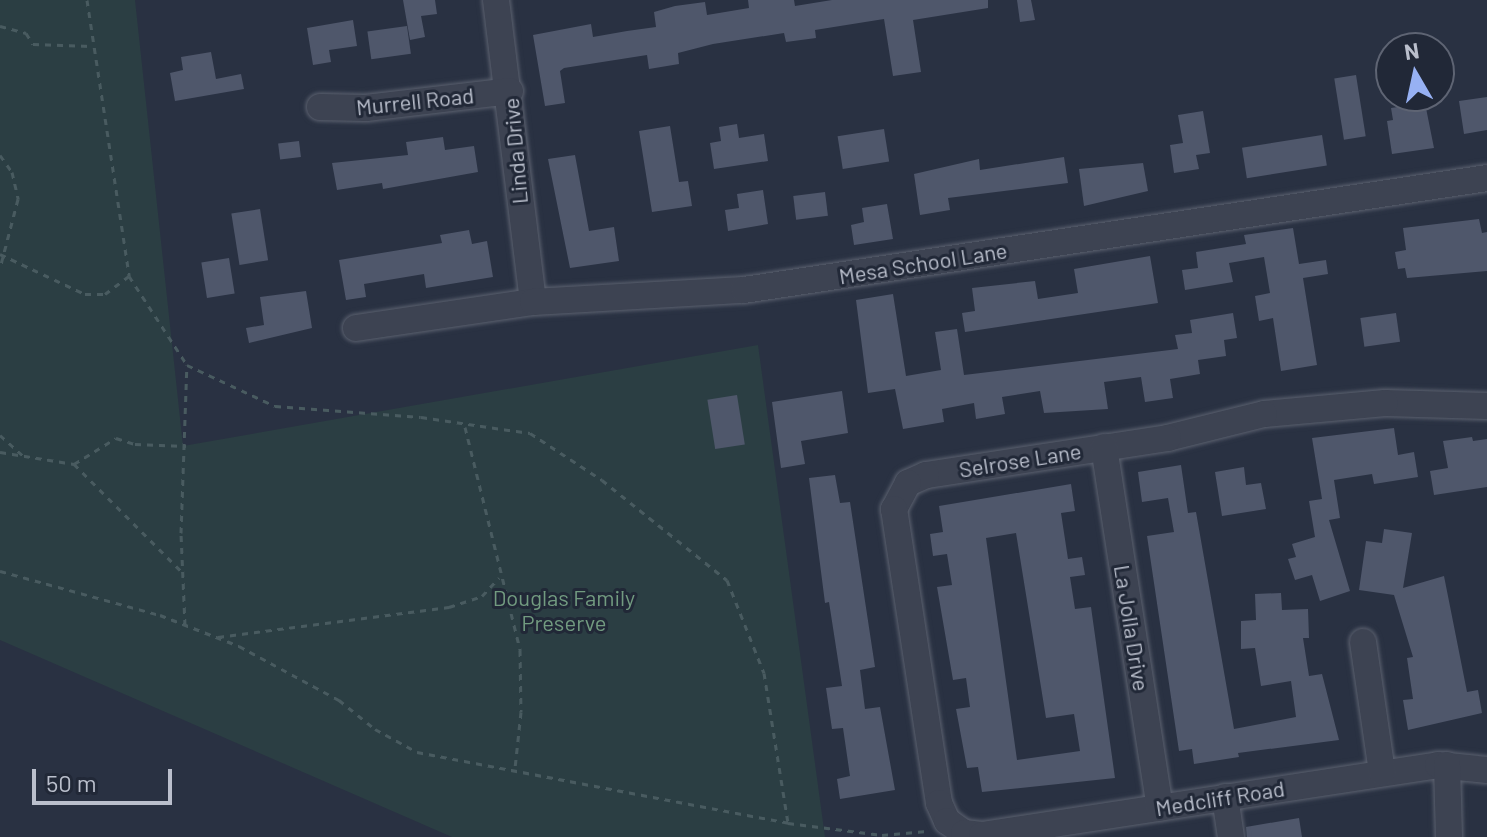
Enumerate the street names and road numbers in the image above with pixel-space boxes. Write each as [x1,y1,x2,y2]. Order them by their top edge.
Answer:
street label: Murrell Road [355,82,475,120]
street label: Linda Drive [497,97,533,205]
street label: Mesa School Lane [837,237,1009,289]
street label: Selrose Lane [957,437,1083,483]
street label: La Jolla Drive [1109,563,1155,693]
street label: Medcliff Road [1154,775,1286,821]

